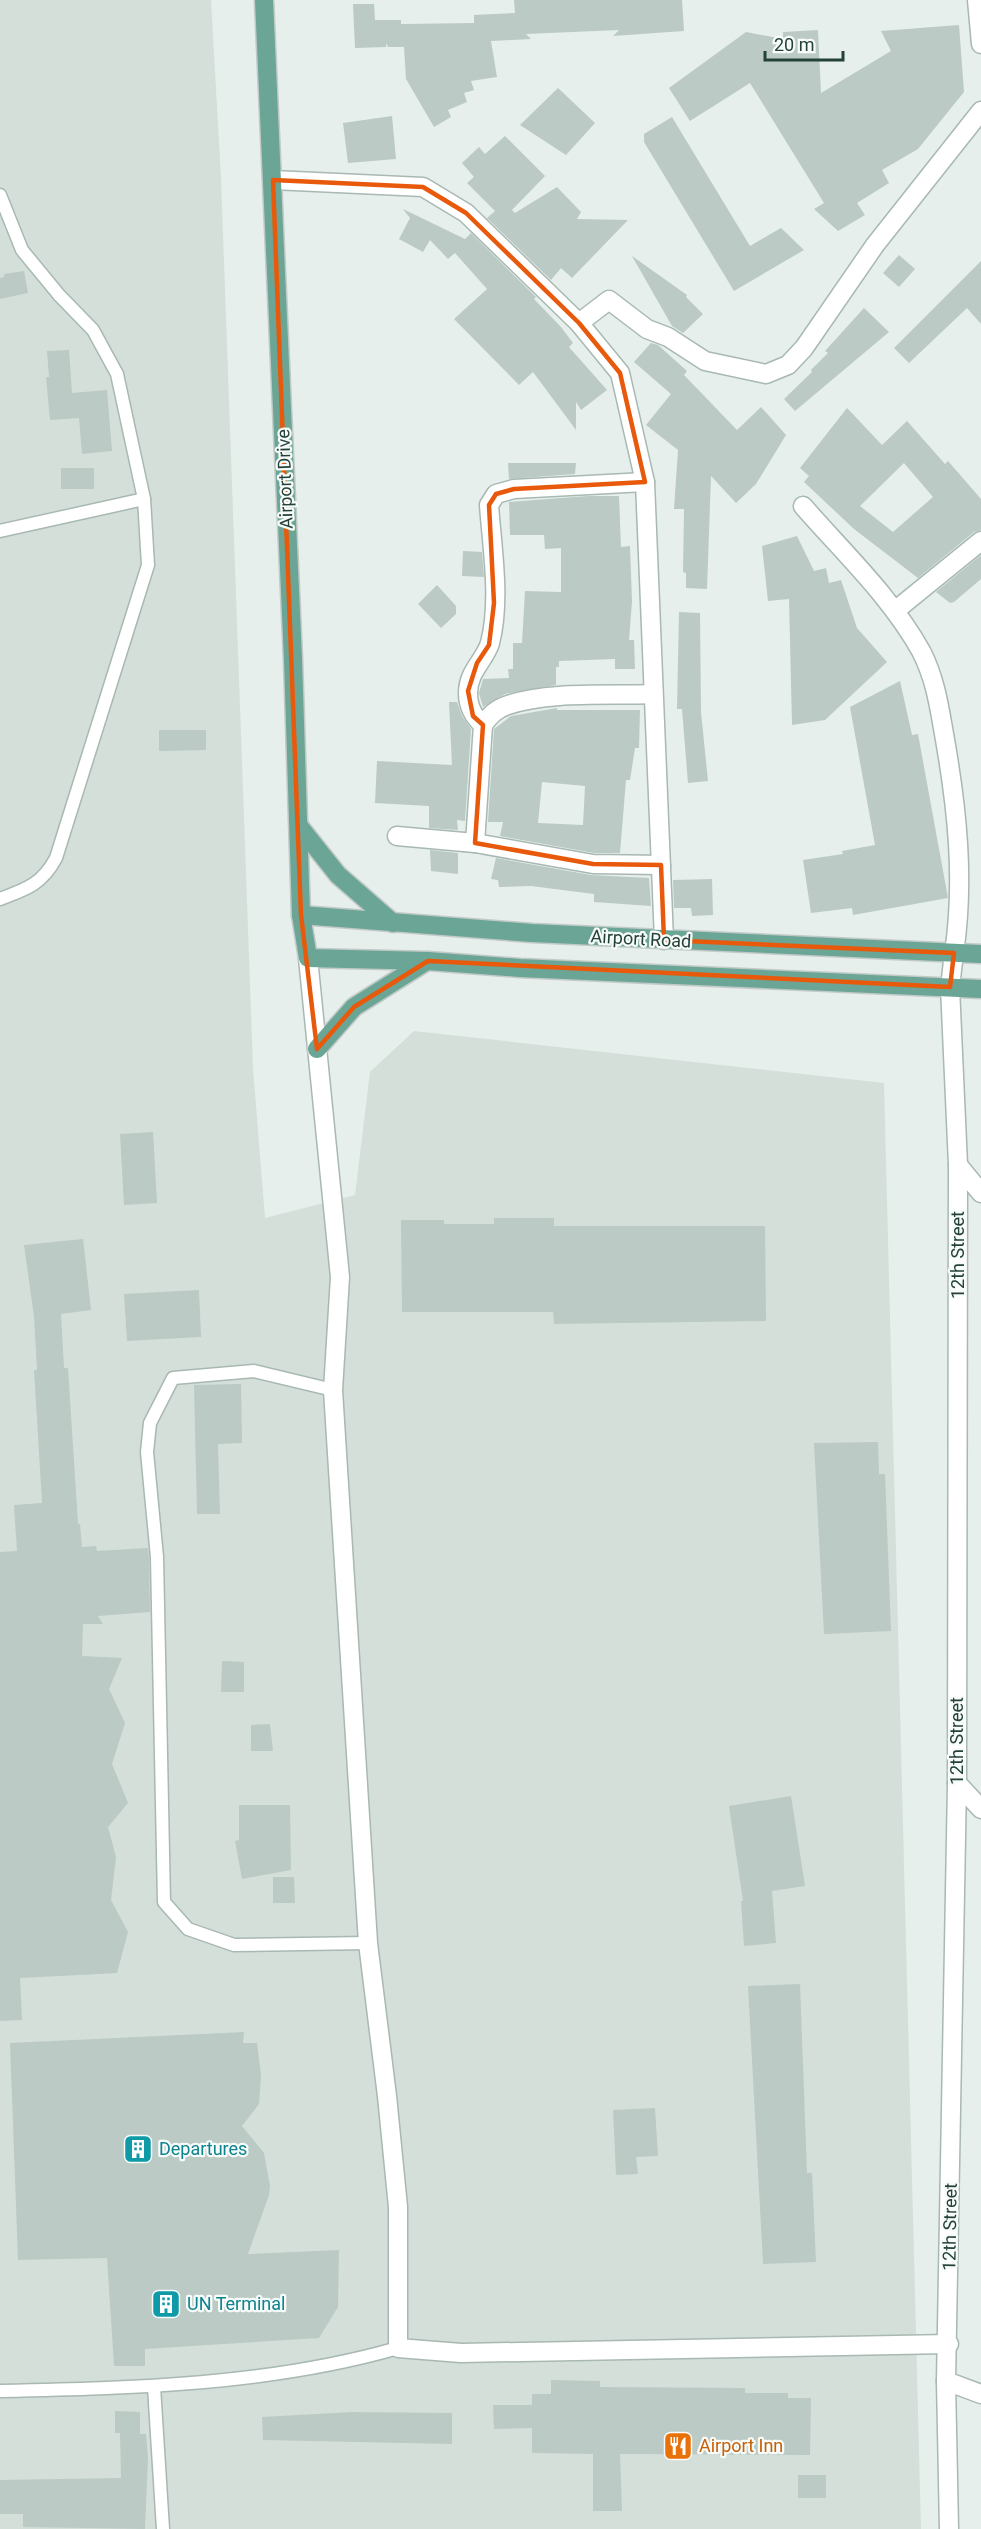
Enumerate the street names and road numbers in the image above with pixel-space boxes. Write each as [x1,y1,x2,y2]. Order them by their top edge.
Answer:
street label: Airport Drive [272,429,297,529]
street label: Airport Road [590,925,692,952]
street label: 12th Street [947,1211,968,1299]
street label: 12th Street [946,1697,967,1785]
street label: 12th Street [938,2183,961,2271]

